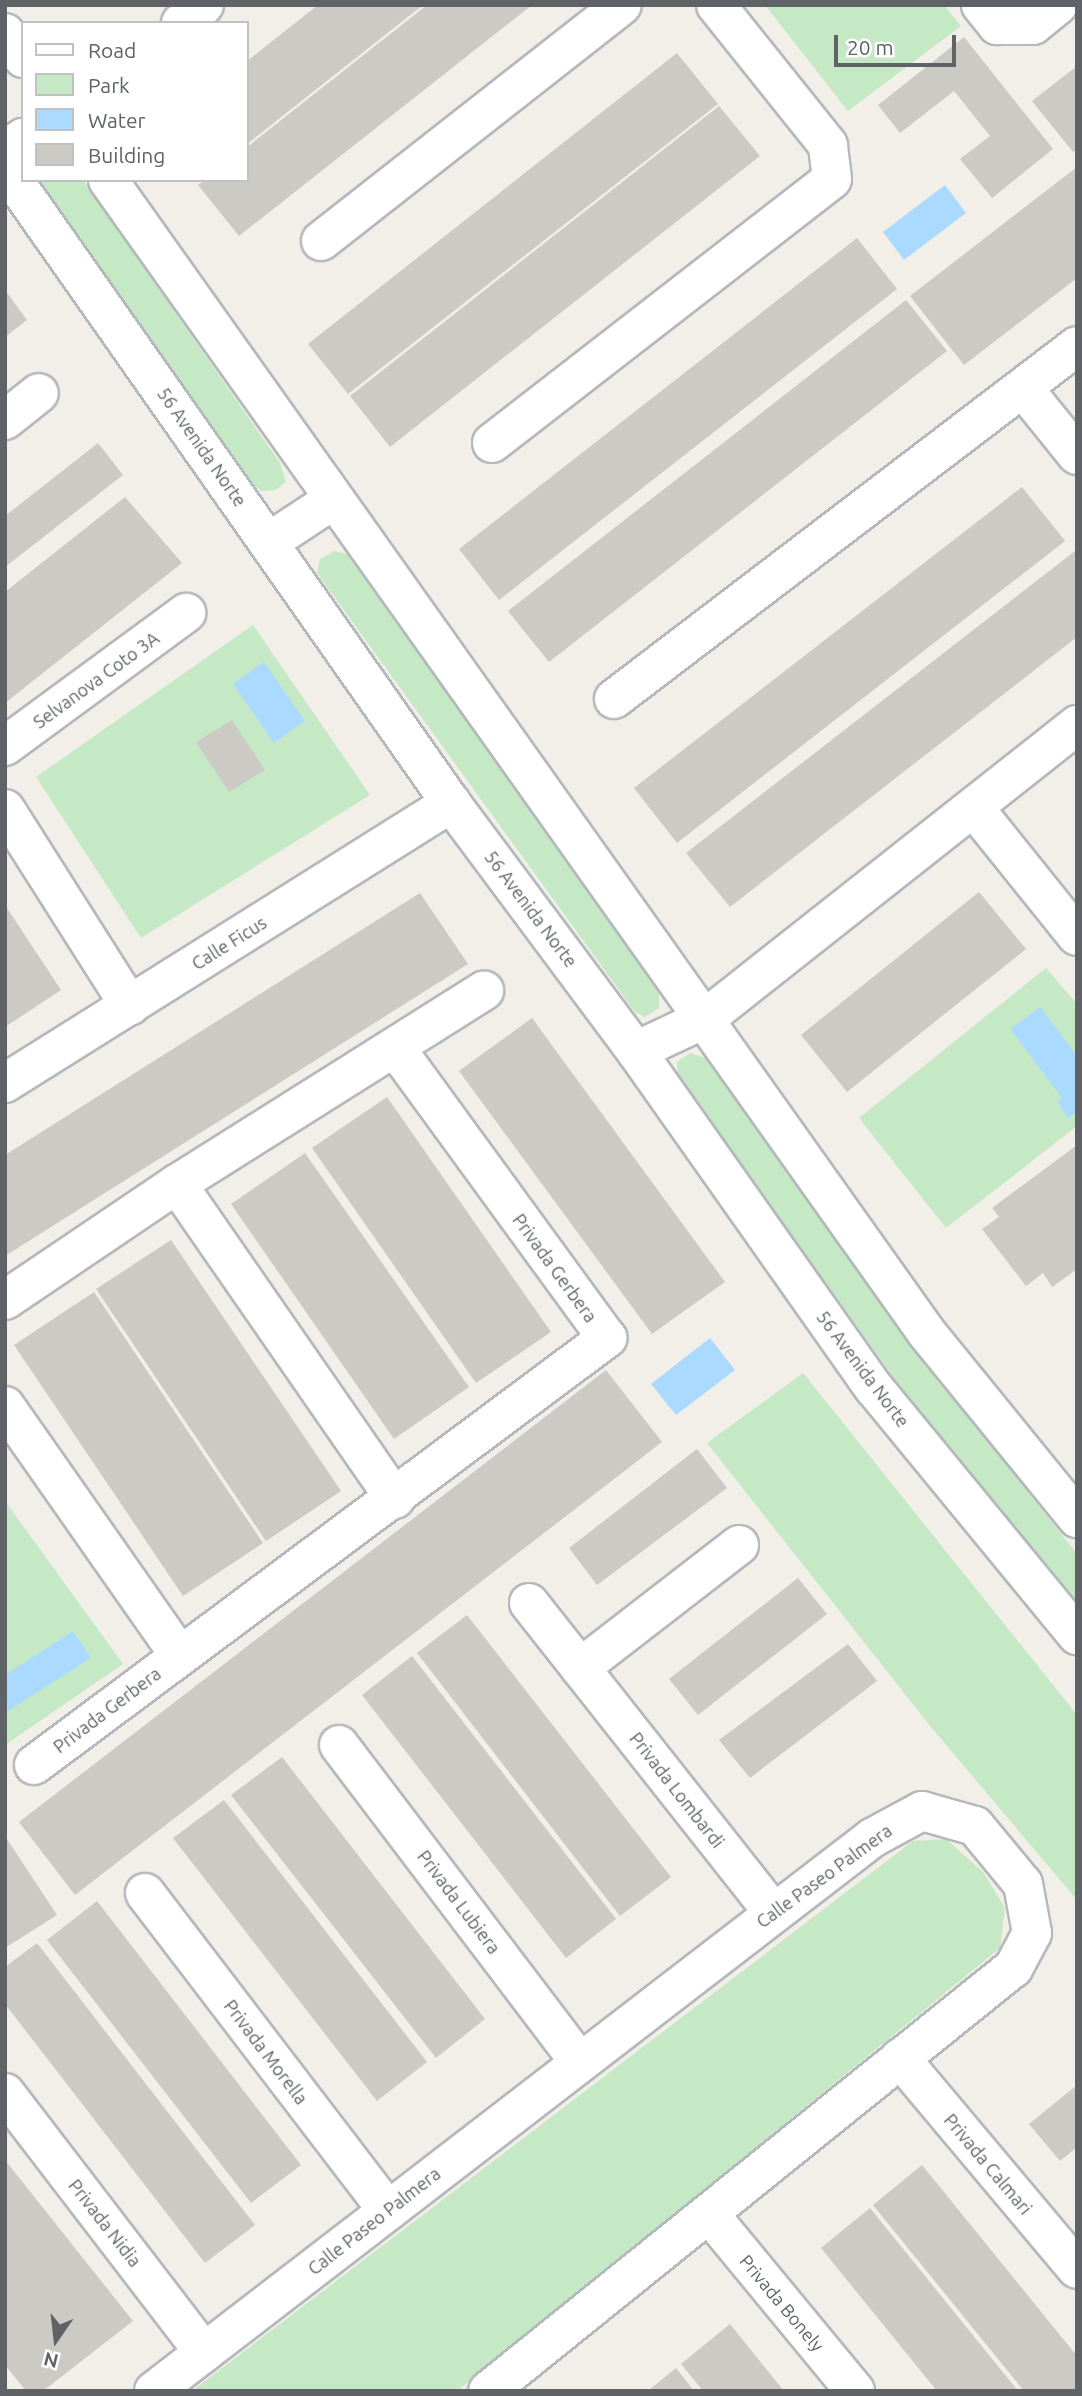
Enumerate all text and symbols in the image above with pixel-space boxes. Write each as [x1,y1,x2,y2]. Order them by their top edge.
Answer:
legend [21,21,248,182]
scale bar [837,21,960,65]
text: 20 m [847,35,894,59]
text: Road [88,38,136,62]
text: Park [88,73,130,97]
text: Water [88,108,146,132]
text: Building [88,143,165,167]
street label: 56 Avenida Norte [153,383,251,511]
street label: Selvanova Coto 3A [29,627,163,733]
street label: 56 Avenida Norte [480,846,582,972]
street label: Calle Ficus [188,912,270,974]
street label: Privada Gerbera [508,1209,602,1327]
street label: 56 Avenida Norte [812,1306,914,1432]
street label: Privada Gerbera [49,1663,165,1757]
street label: Privada Lombardi [625,1728,729,1852]
street label: Calle Paseo Palmera [752,1820,896,1932]
street label: Privada Lubiera [413,1846,505,1958]
street label: Privada Morella [220,1995,312,2109]
street label: Privada Calmari [940,2109,1036,2219]
street label: Calle Paseo Palmera [303,2163,445,2279]
street label: Privada Nidia [64,2175,146,2271]
street label: Privada Bonely [735,2250,829,2356]
north arrow [21,2305,91,2375]
text: N [41,2348,60,2373]

